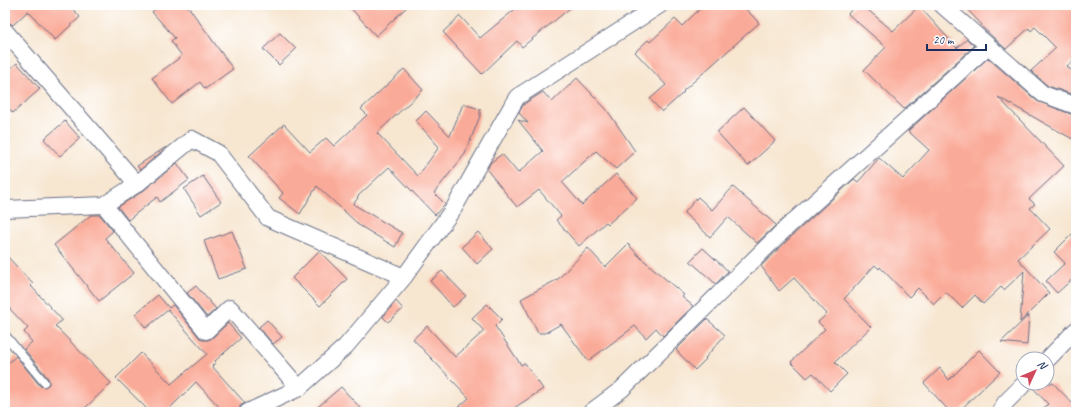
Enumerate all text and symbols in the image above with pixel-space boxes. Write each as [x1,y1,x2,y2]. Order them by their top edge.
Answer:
scale bar [927,26,986,52]
text: 20 m [933,32,955,48]
north arrow [1015,351,1055,391]
text: N [1035,357,1051,373]

